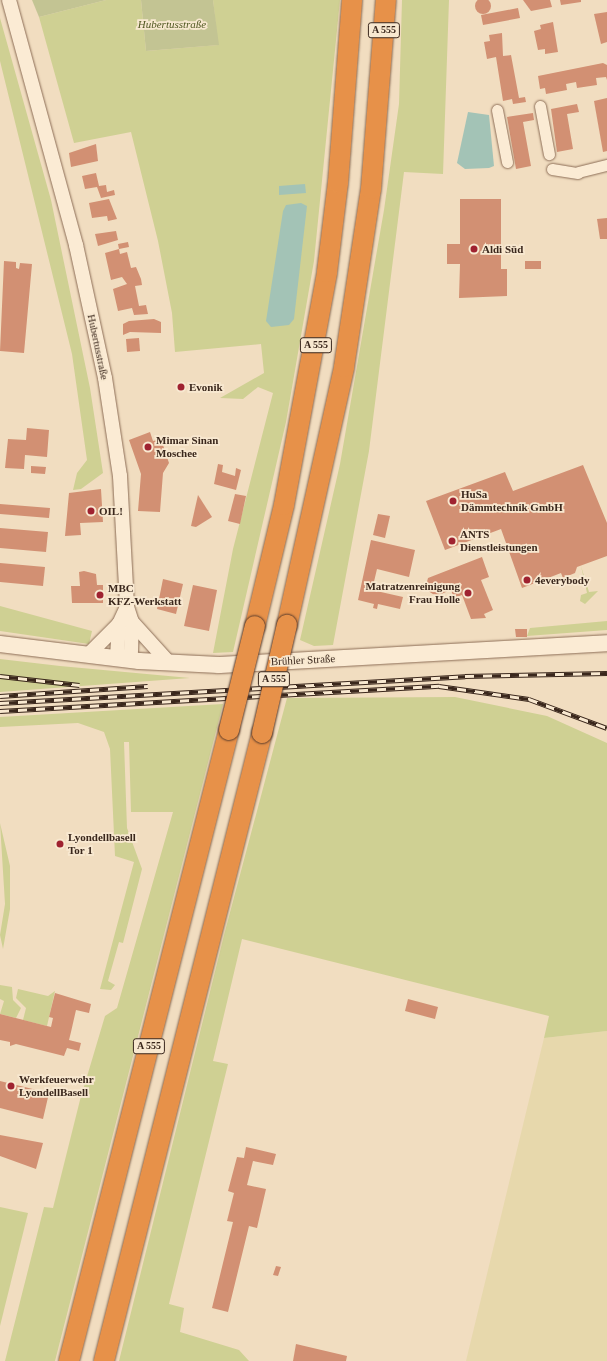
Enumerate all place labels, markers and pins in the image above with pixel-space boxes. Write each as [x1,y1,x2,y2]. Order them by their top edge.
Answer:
place label: Aldi Süd [482,242,523,256]
marker: Aldi Süd [469,244,479,254]
place label: Evonik [189,380,223,394]
marker: Evonik [176,382,186,392]
place label: Mimar Sinan Moschee [156,434,219,460]
marker: Mimar Sinan Moschee [143,442,153,452]
place label: HuSa Dämmtechnik GmbH [461,488,563,514]
marker: HuSa Dämmtechnik GmbH [448,496,458,506]
place label: OIL! [99,504,123,518]
marker: OIL! [86,506,96,516]
place label: ANTS Dienstleistungen [460,528,538,554]
marker: ANTS Dienstleistungen [447,536,457,546]
place label: 4everybody [535,573,589,587]
marker: 4everybody [522,575,532,585]
place label: Matratzenreinigung Frau Holle [365,580,460,606]
place label: MBC KFZ-Werkstatt [108,582,181,608]
marker: Matratzenreinigung Frau Holle [463,588,473,598]
marker: MBC KFZ-Werkstatt [95,590,105,600]
place label: Lyondellbasell Tor 1 [68,831,136,857]
marker: Lyondellbasell Tor 1 [55,839,65,849]
place label: Werkfeuerwehr LyondellBasell [19,1073,94,1099]
marker: Werkfeuerwehr LyondellBasell [6,1081,16,1091]

